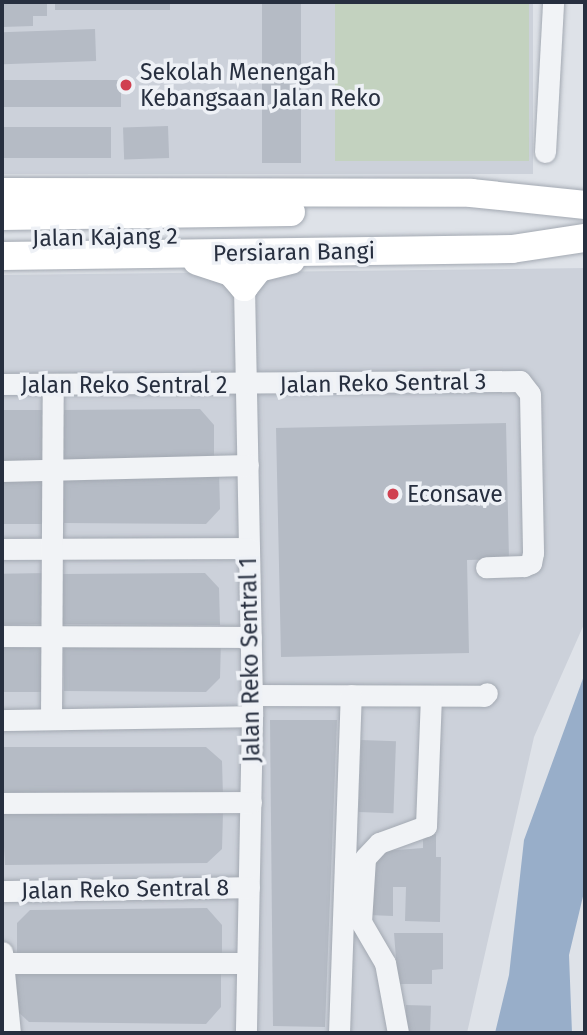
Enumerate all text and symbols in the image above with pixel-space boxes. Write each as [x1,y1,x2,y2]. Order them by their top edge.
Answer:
place label: Sekolah Menengah Kebangsaan Jalan Reko [140,58,381,112]
marker: Sekolah Menengah Kebangsaan Jalan Reko [118,77,134,93]
street label: Jalan Kajang 2 [32,222,178,252]
street label: Persiaran Bangi [213,237,375,267]
street label: Jalan Reko Sentral 3 [279,367,487,399]
street label: Jalan Reko Sentral 2 [21,371,227,399]
place label: Econsave [407,480,503,508]
marker: Econsave [385,486,401,502]
street label: Jalan Reko Sentral 1 [234,557,266,763]
street label: Jalan Reko Sentral 8 [21,873,229,905]

